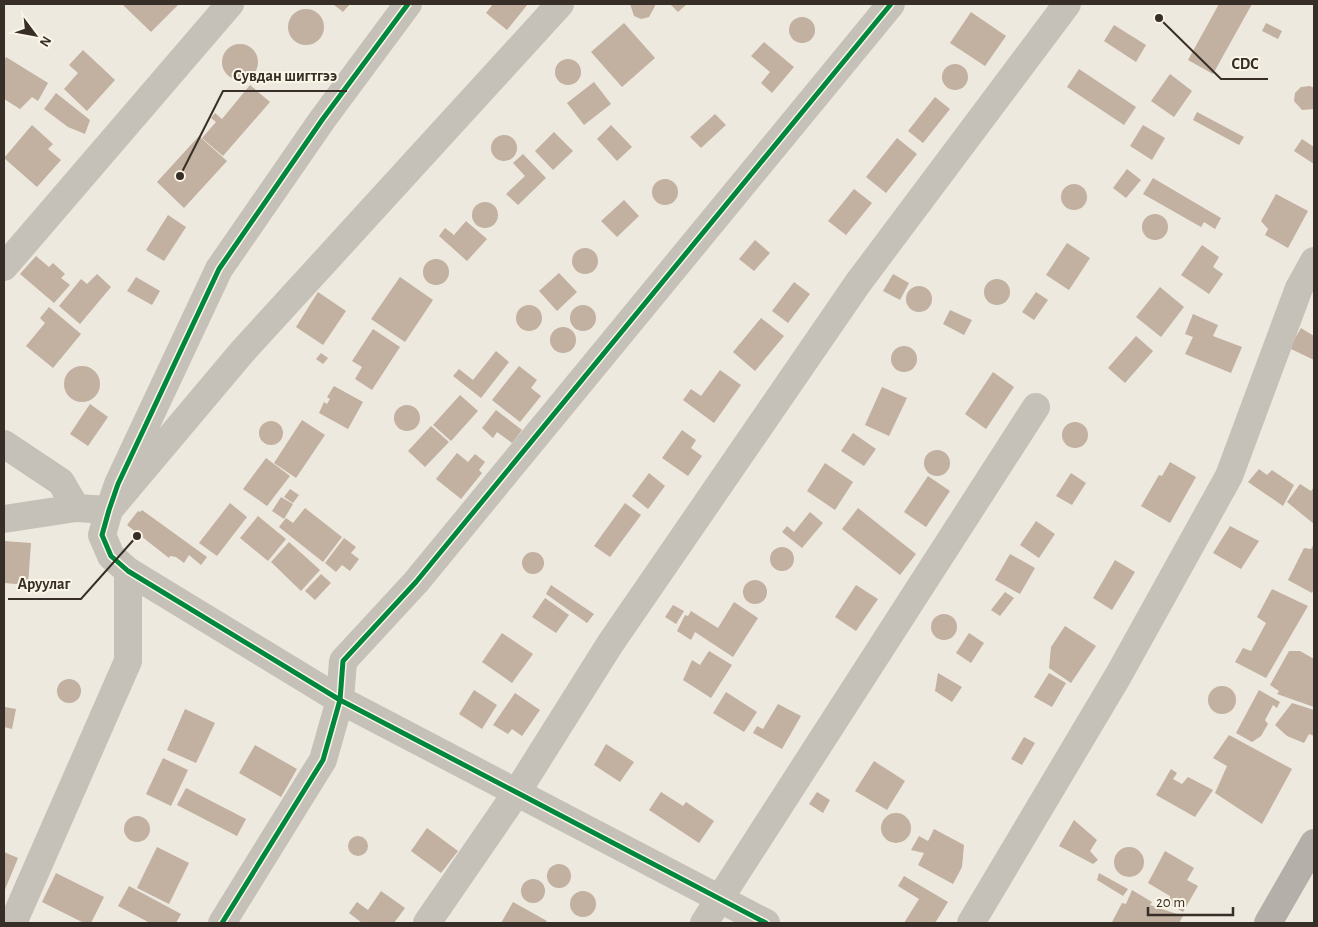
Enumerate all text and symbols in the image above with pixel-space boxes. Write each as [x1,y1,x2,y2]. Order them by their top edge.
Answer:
north arrow [10,10,60,60]
text: N [37,34,54,49]
callout: CDC [1221,48,1268,79]
text: CDC [1231,56,1259,72]
callout: Сувдан шигтгээ [223,60,347,91]
text: Сувдан шигтгээ [233,68,337,85]
callout: Аруулаг [8,568,81,599]
text: Аруулаг [18,576,71,593]
scale bar [1148,884,1233,916]
text: 20 m [1156,895,1185,910]

